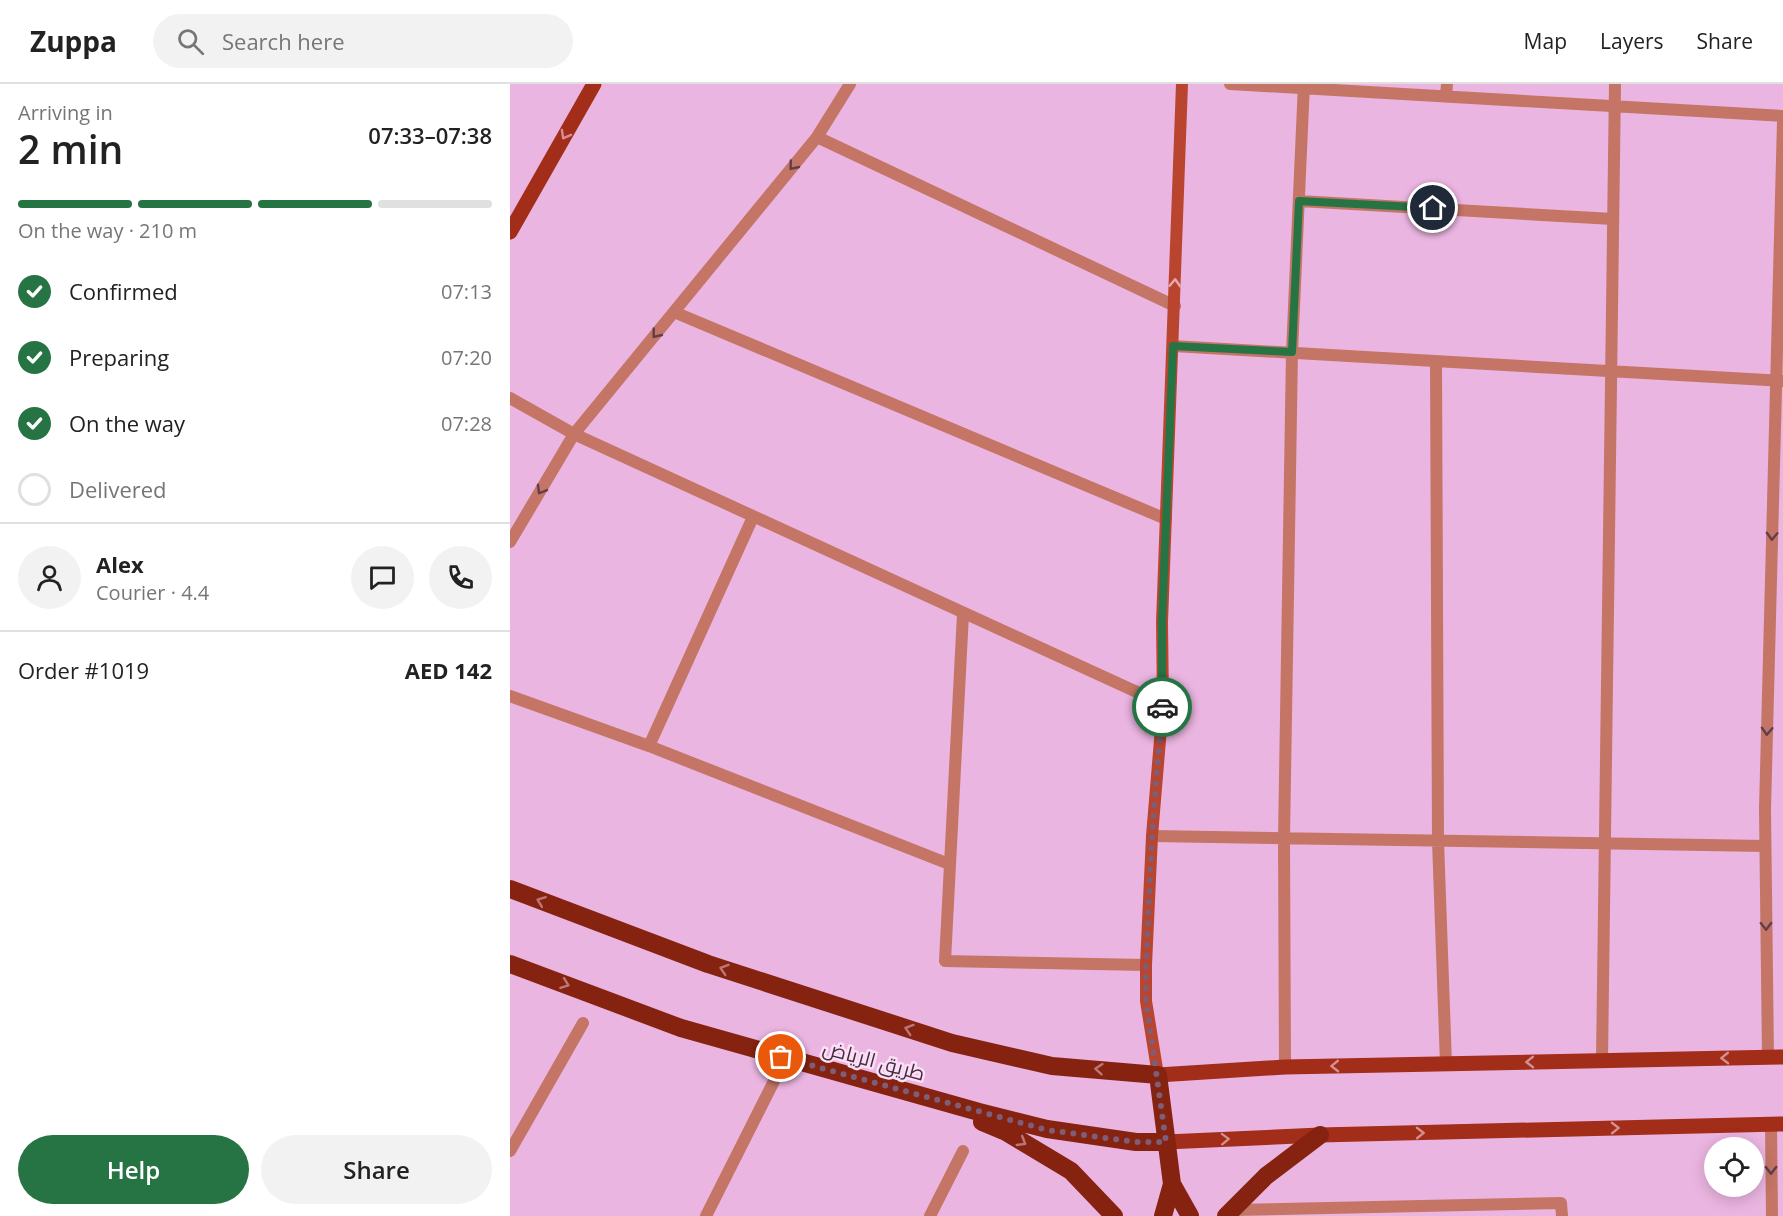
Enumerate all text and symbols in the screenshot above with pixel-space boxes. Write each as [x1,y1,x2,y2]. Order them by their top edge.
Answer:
search box [153,14,573,68]
text: Zuppa [30,22,117,60]
icon: search [174,25,207,58]
text: Search here [222,26,345,56]
text: Map [1524,27,1567,55]
text: Layers [1600,27,1664,55]
text: Share [1697,27,1753,55]
text: Arriving in [18,99,113,126]
text: 07:33–07:38 [368,120,492,150]
text: 2 min [18,122,123,175]
one-way arrow [561,129,572,139]
one-way arrow [789,160,800,171]
pin [1407,182,1458,233]
icon: home [1416,191,1449,224]
text: On the way · 210 m [18,217,197,244]
icon: check [18,275,51,308]
text: Confirmed [69,276,178,306]
text: 07:13 [441,278,492,305]
one-way arrow [1169,279,1182,288]
one-way arrow [652,327,663,338]
icon: check [18,341,51,374]
text: Preparing [69,342,169,372]
text: 07:20 [441,344,492,371]
icon: check [18,407,51,440]
text: On the way [69,408,185,438]
text: 07:28 [441,410,492,437]
text: Delivered [69,474,167,504]
one-way arrow [536,484,548,494]
one-way arrow [1766,531,1778,540]
button: person [18,546,81,609]
button: chat [351,546,414,609]
button: phone [429,546,492,609]
text: Alex [96,549,144,579]
text: Courier · 4.4 [96,579,209,606]
text: Order #1019 [18,655,149,685]
text: AED 142 [405,655,492,685]
courier [1132,677,1192,737]
icon: car [1146,691,1179,724]
one-way arrow [1760,726,1773,735]
one-way arrow [536,895,547,908]
one-way arrow [1760,921,1772,930]
one-way arrow [719,964,730,976]
one-way arrow [559,977,570,990]
one-way arrow [904,1024,915,1036]
pin [755,1031,806,1082]
street label: طريق الرياض [820,1033,928,1087]
icon: bag [764,1040,797,1073]
one-way arrow [1720,1052,1729,1064]
one-way arrow [1525,1056,1534,1068]
one-way arrow [1330,1060,1339,1072]
one-way arrow [1095,1063,1104,1076]
one-way arrow [1610,1122,1619,1134]
one-way arrow [1415,1127,1424,1139]
one-way arrow [1220,1133,1229,1146]
one-way arrow [1016,1134,1026,1146]
button: Help [18,1135,249,1204]
button: Share [261,1135,492,1204]
map controls [1704,1137,1764,1197]
button: locate [1704,1137,1764,1197]
one-way arrow [1765,1166,1778,1175]

